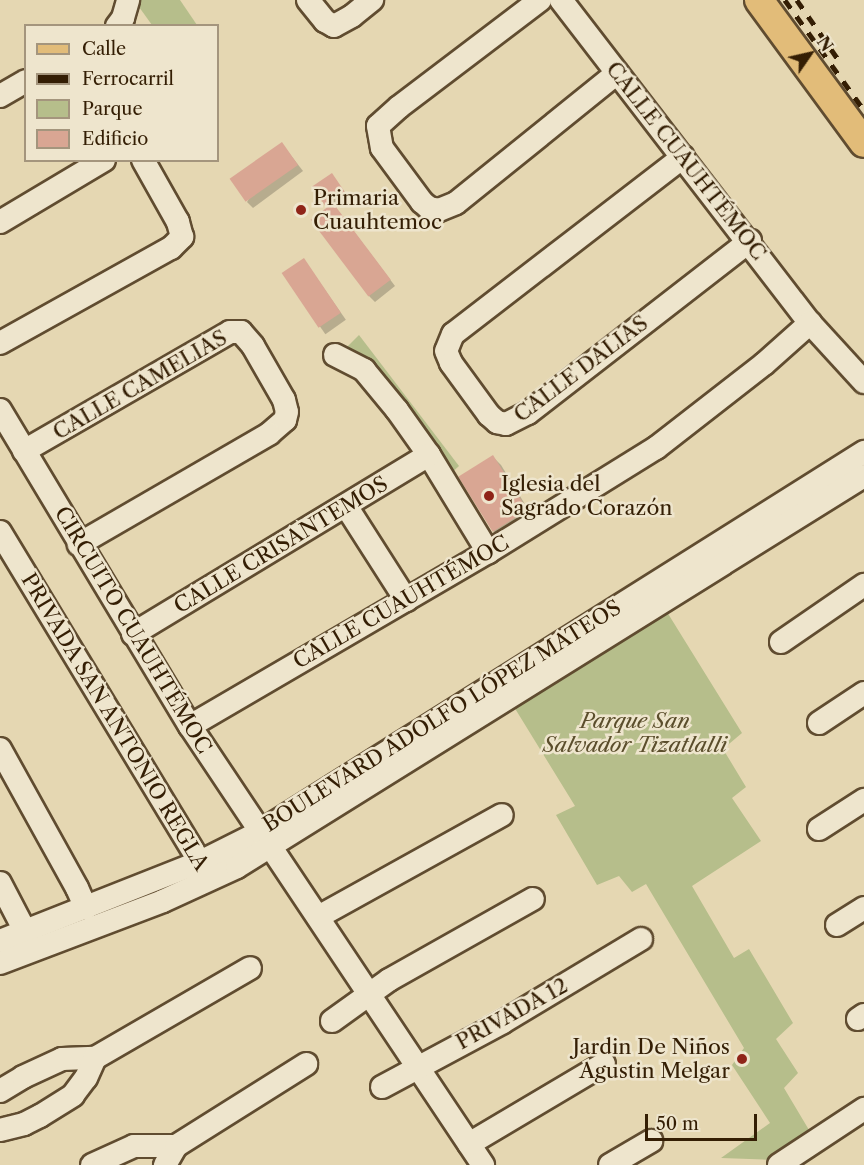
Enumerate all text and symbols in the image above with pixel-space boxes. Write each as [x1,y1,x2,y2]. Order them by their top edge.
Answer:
legend [24,24,219,162]
north arrow [780,24,840,84]
text: N [813,33,837,55]
text: Calle [82,38,126,60]
street label: CALLE CUAUHTÉMOC [601,57,771,265]
text: Ferrocarril [82,68,174,90]
text: Parque [82,98,143,120]
text: Edificio [82,128,148,150]
place label: Primaria Cuauhtemoc [313,185,442,235]
marker: Primaria Cuauhtemoc [294,203,308,217]
street label: CALLE DALIAS [509,310,653,428]
street label: CALLE CAMELIAS [49,325,231,445]
street label: CALLE CRISANTEMOS [169,471,393,619]
place label: Iglesia del Sagrado Corazón [501,471,672,521]
marker: Iglesia del Sagrado Corazón [482,489,496,503]
street label: CIRCUITO CUAUHTÉMOC [49,502,217,758]
street label: CALLE CUAUHTÉMOC [289,530,513,674]
street label: PRIVADA SAN ANTONIO REGLA [16,568,214,876]
street label: BOULEVARD ADOLFO LÓPEZ MATEOS [258,595,626,837]
park label: Parque San Salvador Tizatlalli [543,708,727,758]
street label: PRIVADA 12 [451,973,573,1055]
place label: Jardin De Niños Agustin Melgar [572,1034,730,1084]
marker: Jardin De Niños Agustin Melgar [735,1052,749,1066]
scale bar [648,1102,760,1140]
text: 50 m [656,1113,699,1135]

